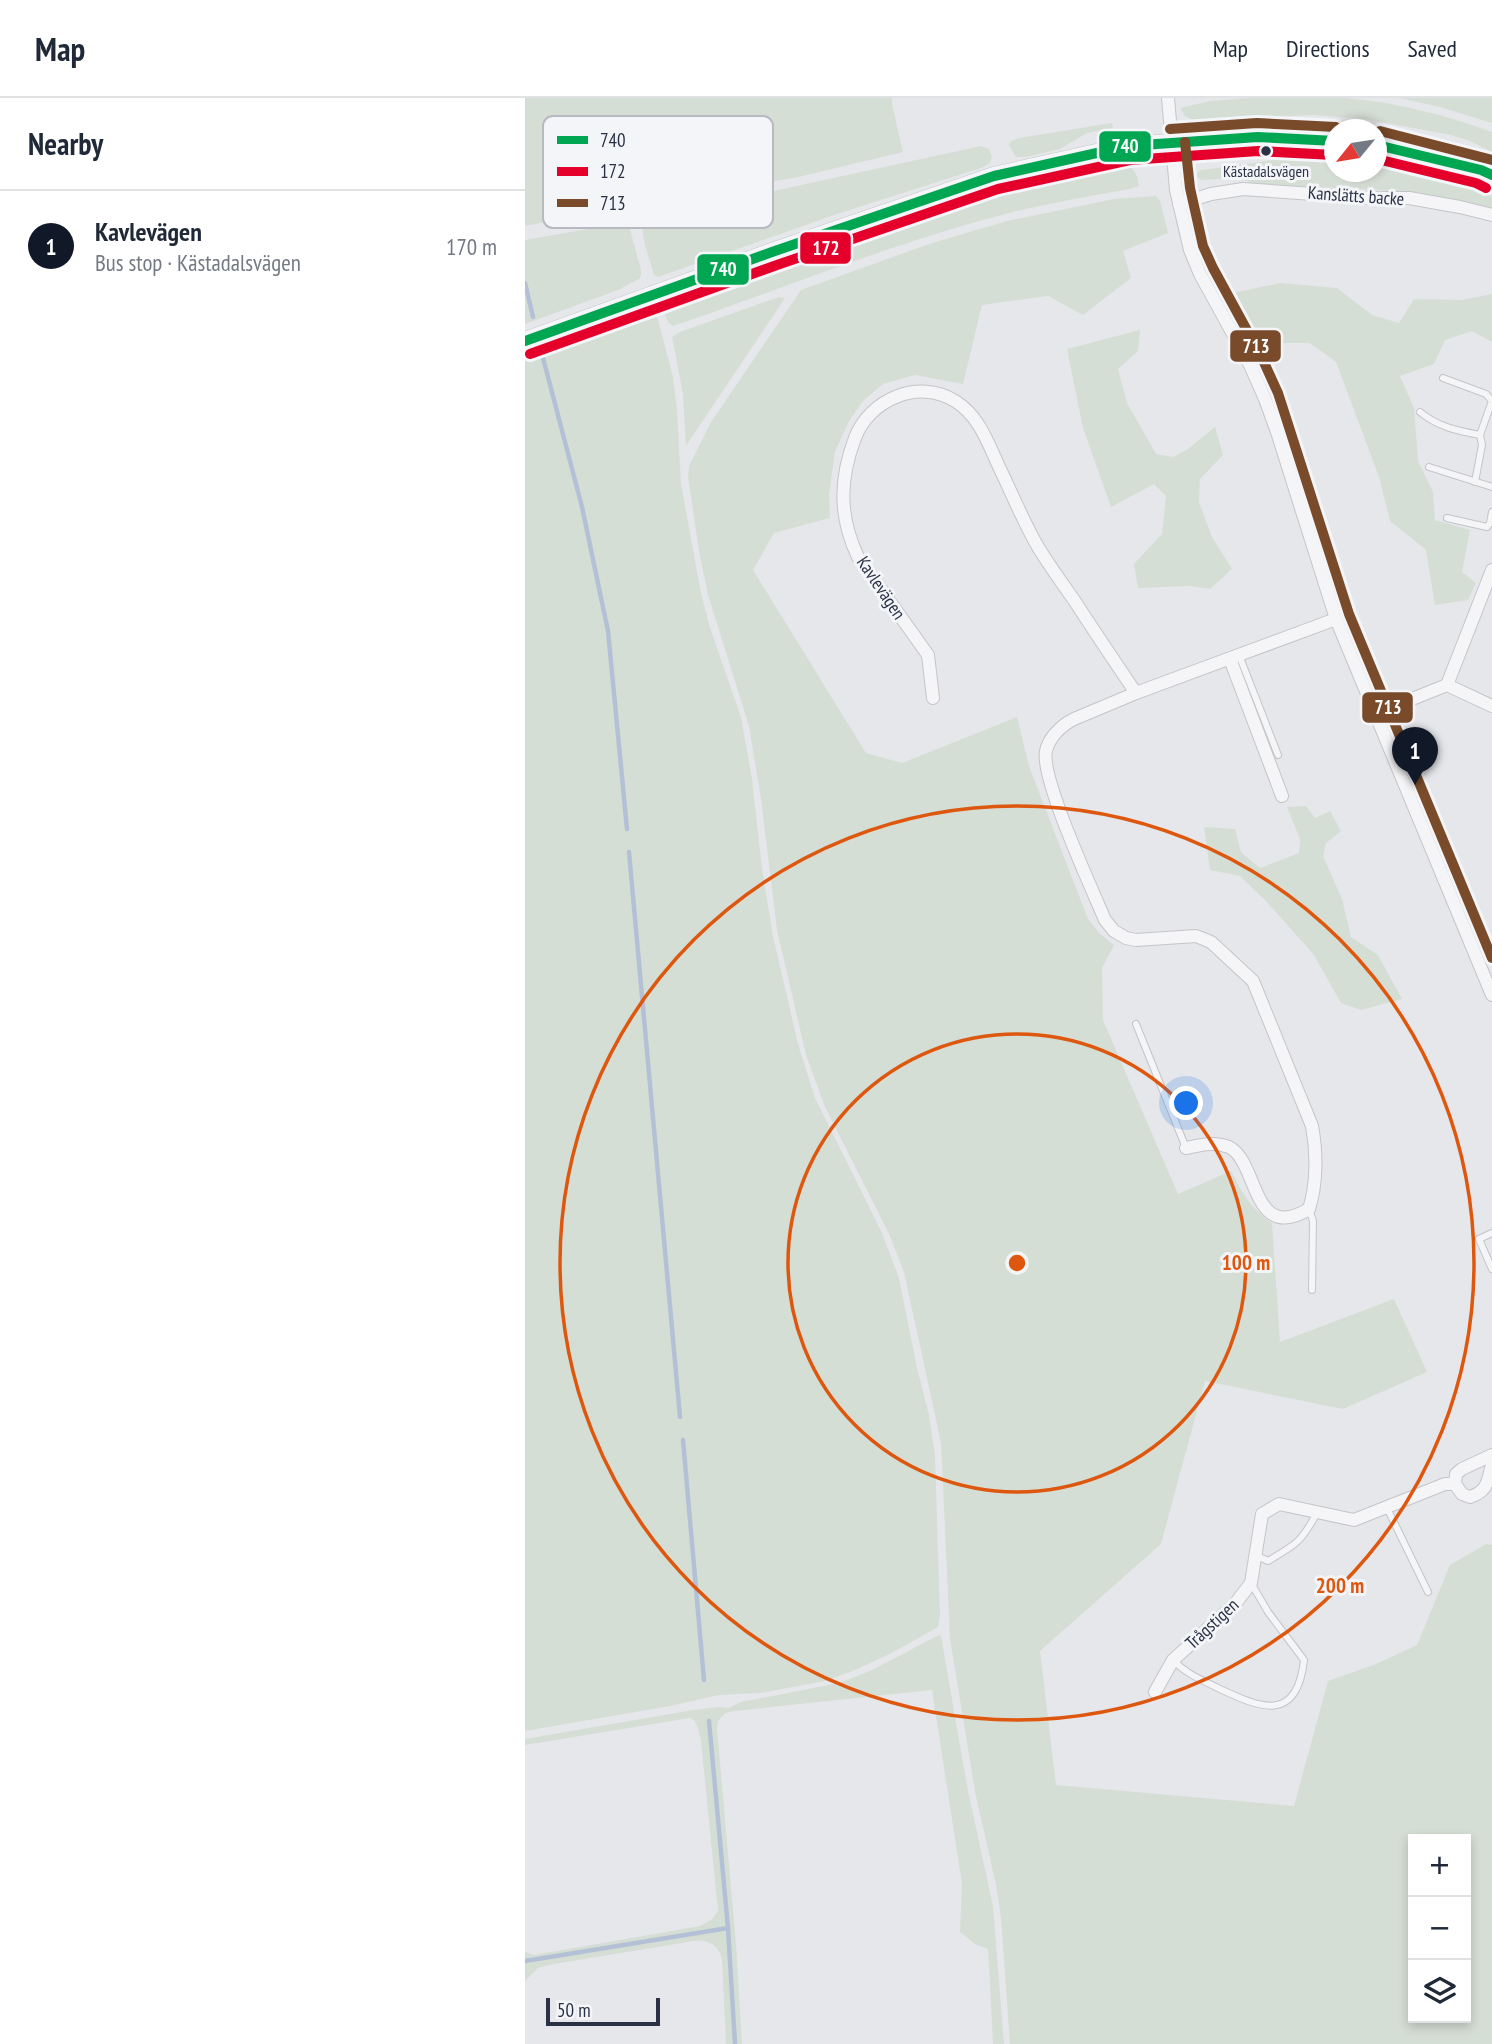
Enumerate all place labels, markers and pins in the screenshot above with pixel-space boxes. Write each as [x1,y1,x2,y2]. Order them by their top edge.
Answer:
marker: Kästadalsvägen [1259,144,1273,158]
place label: Kästadalsvägen [1223,161,1309,181]
pin: 1 [1392,727,1438,785]
centre of rings [1005,1251,1029,1275]

